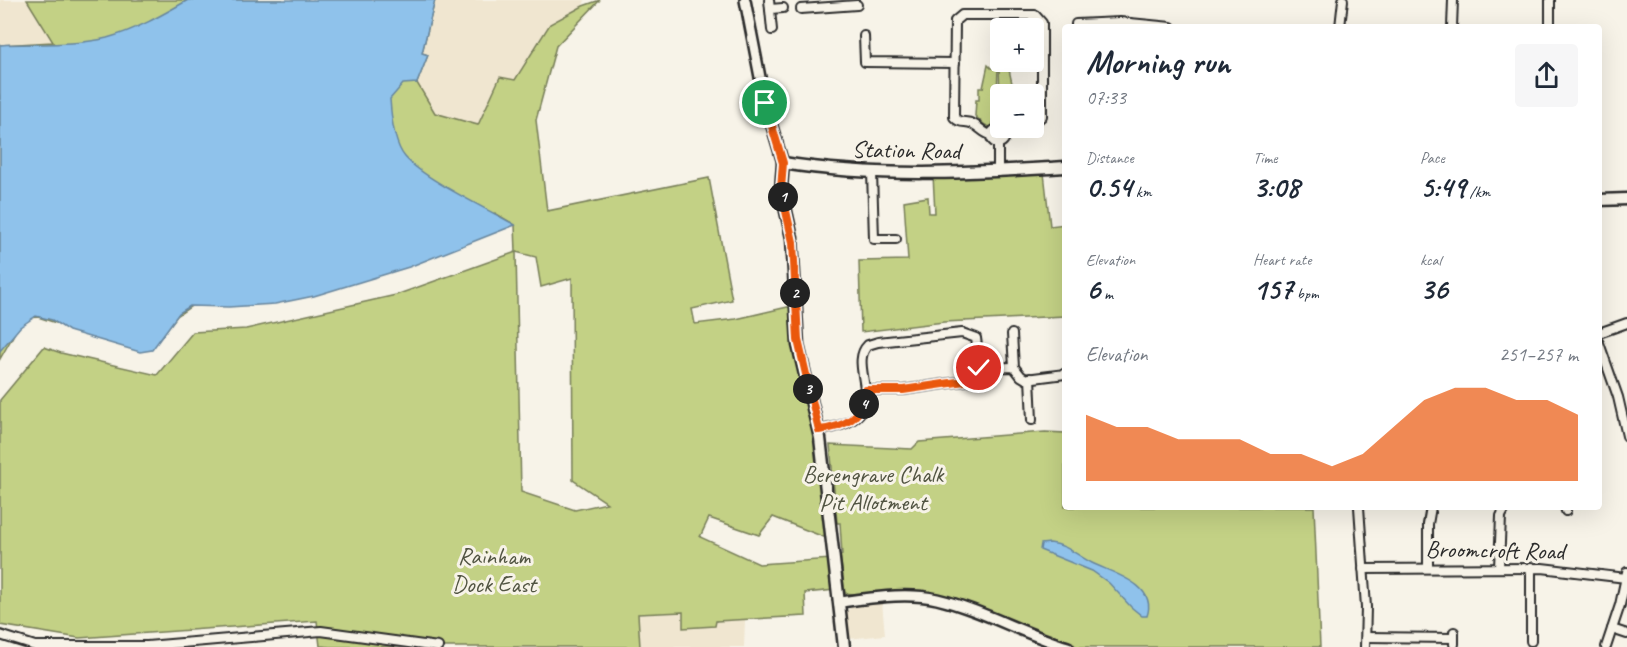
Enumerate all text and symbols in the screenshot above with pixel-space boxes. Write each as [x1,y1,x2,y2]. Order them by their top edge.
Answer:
map controls [990,18,1044,138]
button: + [990,18,1044,72]
text: Morning run [1086,41,1230,83]
button: share [1515,44,1578,107]
pin [739,77,790,128]
button: − [990,84,1044,138]
text: 07:33 [1086,85,1126,110]
icon: arrive [748,86,781,119]
street label: Station Road [852,134,964,166]
text: Distance [1086,148,1134,168]
text: Time [1253,148,1277,168]
text: Pace [1420,148,1445,168]
text: 0.54 [1086,168,1132,206]
text: 3:08 [1253,168,1299,206]
text: 5:49 [1420,168,1466,206]
pin: 1 [768,182,798,212]
text: km [1132,182,1151,202]
text: /km [1466,182,1490,202]
text: 1 [779,187,787,207]
text: Elevation [1086,250,1135,270]
text: Heart rate [1253,250,1311,270]
text: kcal [1420,250,1441,270]
text: 6 [1086,270,1100,308]
text: 157 [1253,270,1293,308]
text: 36 [1420,270,1448,308]
pin: 2 [780,278,810,308]
text: 2 [791,283,799,303]
text: m [1100,284,1113,304]
text: bpm [1293,284,1319,304]
pin [953,342,1004,393]
text: Elevation [1086,342,1148,367]
text: 251–257 m [1499,342,1578,367]
icon: check [962,351,995,384]
pin: 3 [793,374,823,404]
text: 3 [804,379,812,399]
pin: 4 [849,389,879,419]
text: 4 [860,394,868,414]
park label: Berengrave Chalk Pit Allotment [803,459,946,517]
street label: Broomcroft Road [1425,534,1568,566]
park label: Rainham Dock East [452,541,538,599]

